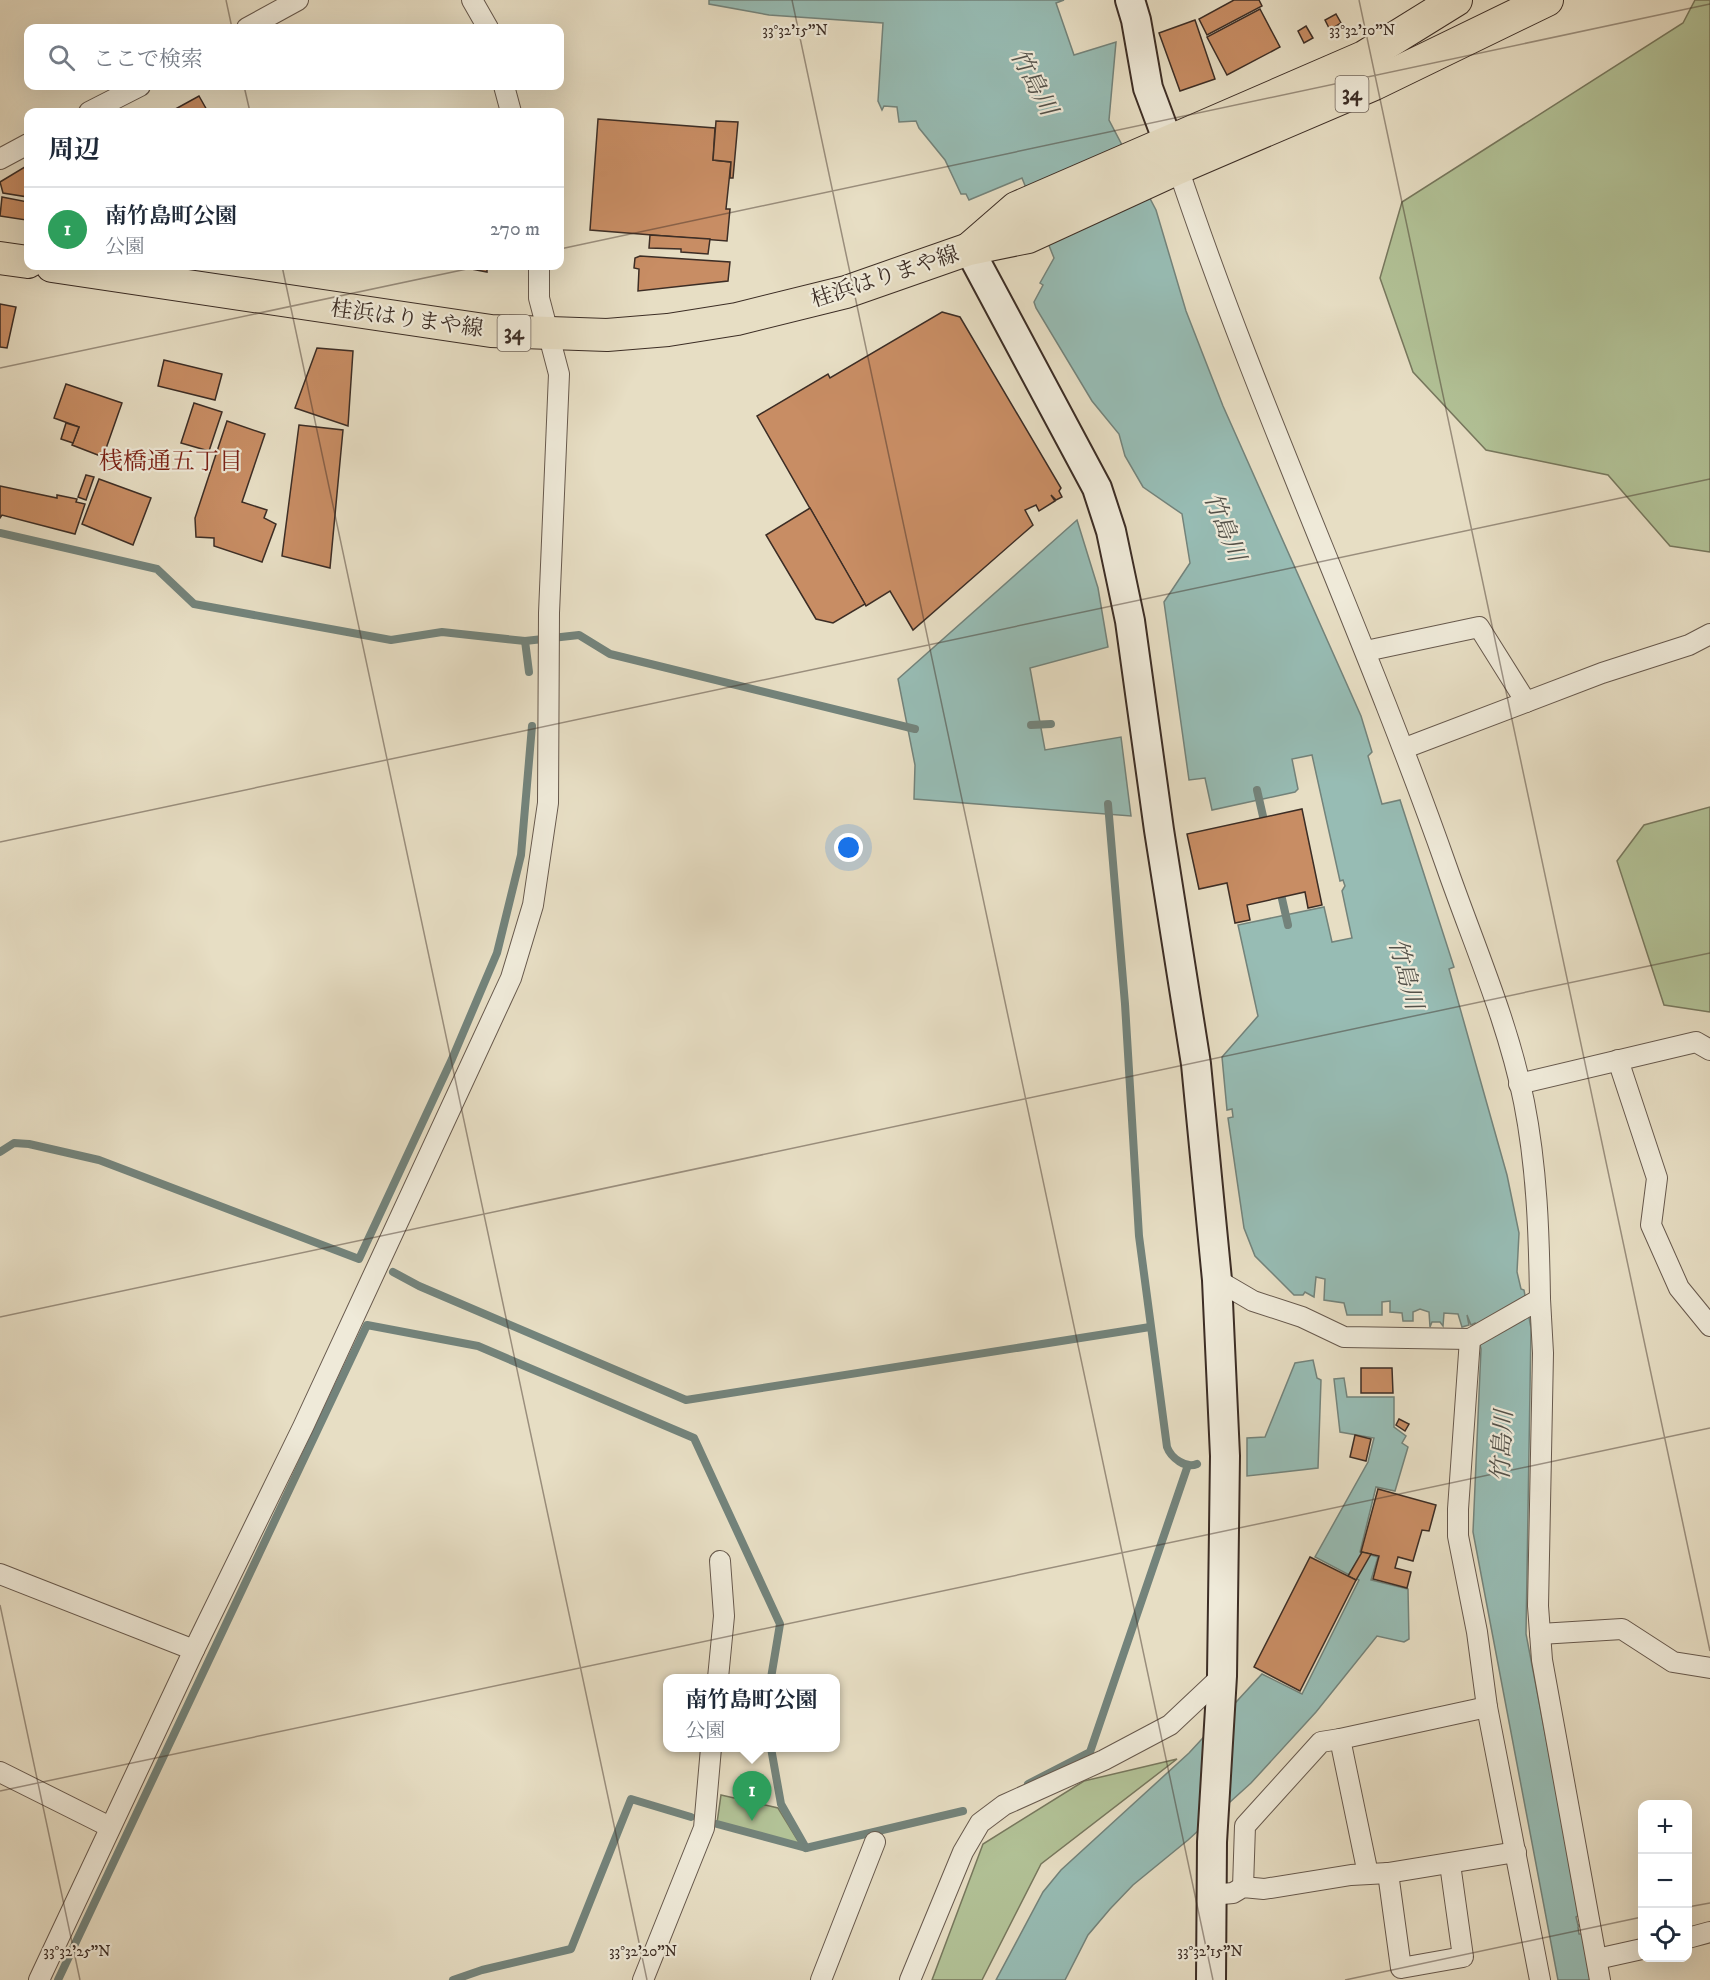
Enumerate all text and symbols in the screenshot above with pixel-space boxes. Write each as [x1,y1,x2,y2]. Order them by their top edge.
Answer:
text: 33°32'15"N [762,21,828,40]
text: 33°32'10"N [1329,21,1395,40]
search box [24,24,564,90]
icon: search [45,41,78,74]
water label: 竹島川 [1003,43,1065,123]
text: ここで検索 [93,46,203,73]
road number: 34 [1336,76,1368,112]
text: 周辺 [48,134,100,167]
text: 南竹島町公園 [105,203,237,230]
text: 1 [64,217,71,242]
text: 270 m [490,217,540,242]
text: 公園 [105,235,145,260]
street label: 桂浜はりまや線 [808,240,962,314]
street label: 桂浜はりまや線 [329,295,485,343]
road number: 34 [498,315,530,351]
district label: 桟橋通五丁目 [99,447,243,477]
water label: 竹島川 [1197,488,1253,569]
your location [834,833,863,862]
water label: 竹島川 [1381,935,1430,1016]
water label: 竹島川 [1486,1406,1520,1483]
popup [663,1674,840,1752]
text: 南竹島町公園 [685,1687,818,1714]
text: 公園 [685,1719,725,1744]
pin: 1 [732,1772,771,1821]
map controls [1638,1800,1692,1962]
button: + [1638,1800,1692,1854]
button: − [1638,1854,1692,1908]
button: locate [1638,1908,1692,1962]
text: 33°32'25"N [43,1942,111,1961]
text: 33°32'20"N [609,1942,677,1961]
text: 33°32'15"N [1177,1942,1243,1961]

